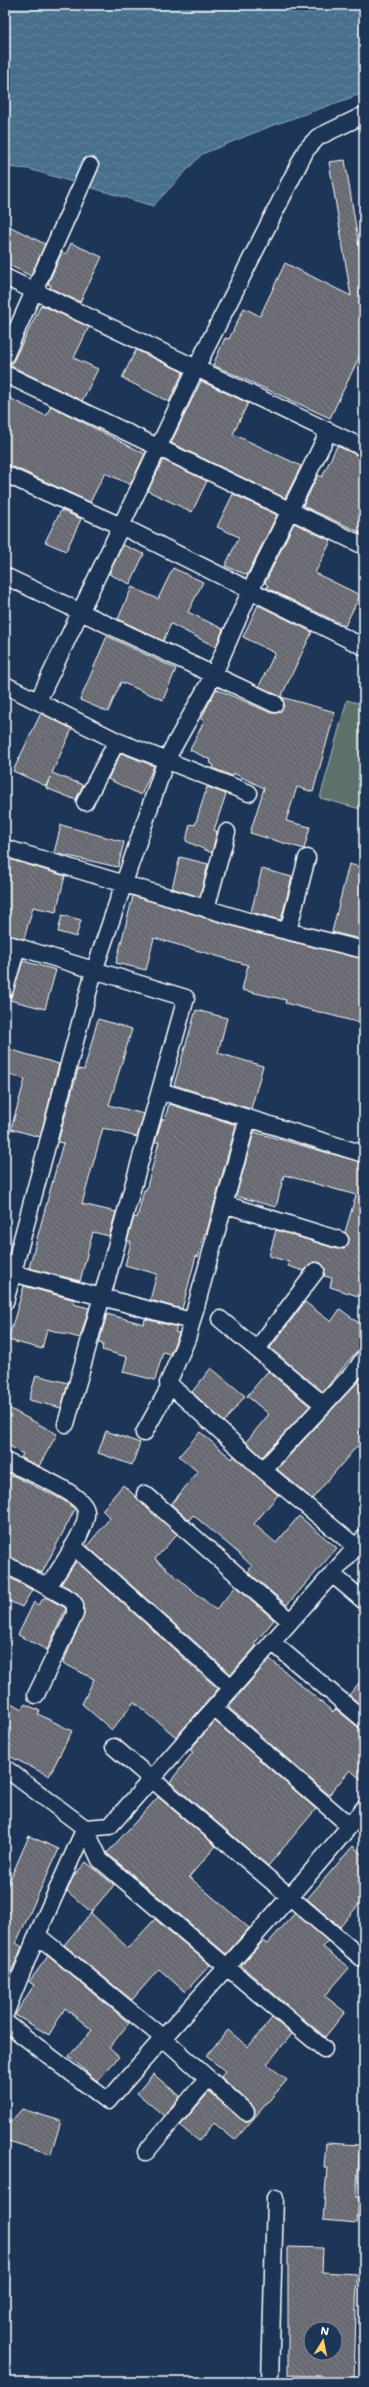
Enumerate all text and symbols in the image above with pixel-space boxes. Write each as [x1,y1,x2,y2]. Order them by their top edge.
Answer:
north arrow [303,2321,343,2361]
text: N [319,2323,330,2339]

